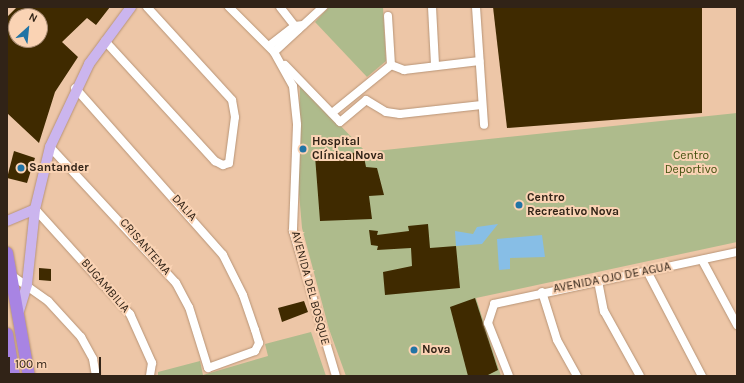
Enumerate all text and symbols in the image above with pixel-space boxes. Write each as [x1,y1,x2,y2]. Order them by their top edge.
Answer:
north arrow [8,8,48,48]
text: N [27,10,40,25]
place label: Hospital Clínica Nova [312,135,384,163]
marker: Hospital Clínica Nova [297,143,309,155]
park label: Centro Deportivo [665,149,717,177]
place label: Santander [29,161,89,175]
marker: Santander [16,163,26,173]
place label: Centro Recreativo Nova [527,191,619,219]
street label: DALIA [168,192,200,224]
marker: Centro Recreativo Nova [514,200,524,210]
street label: CRISANTEMA [117,216,173,278]
street label: AVENIDA DEL BOSQUE [288,230,332,346]
street label: BUGAMBILIA [78,256,132,316]
street label: AVENIDA OJO DE AGUA [552,260,672,296]
place label: Nova [422,343,451,357]
marker: Nova [409,345,419,355]
scale bar [10,349,103,375]
text: 100 m [15,357,47,371]

